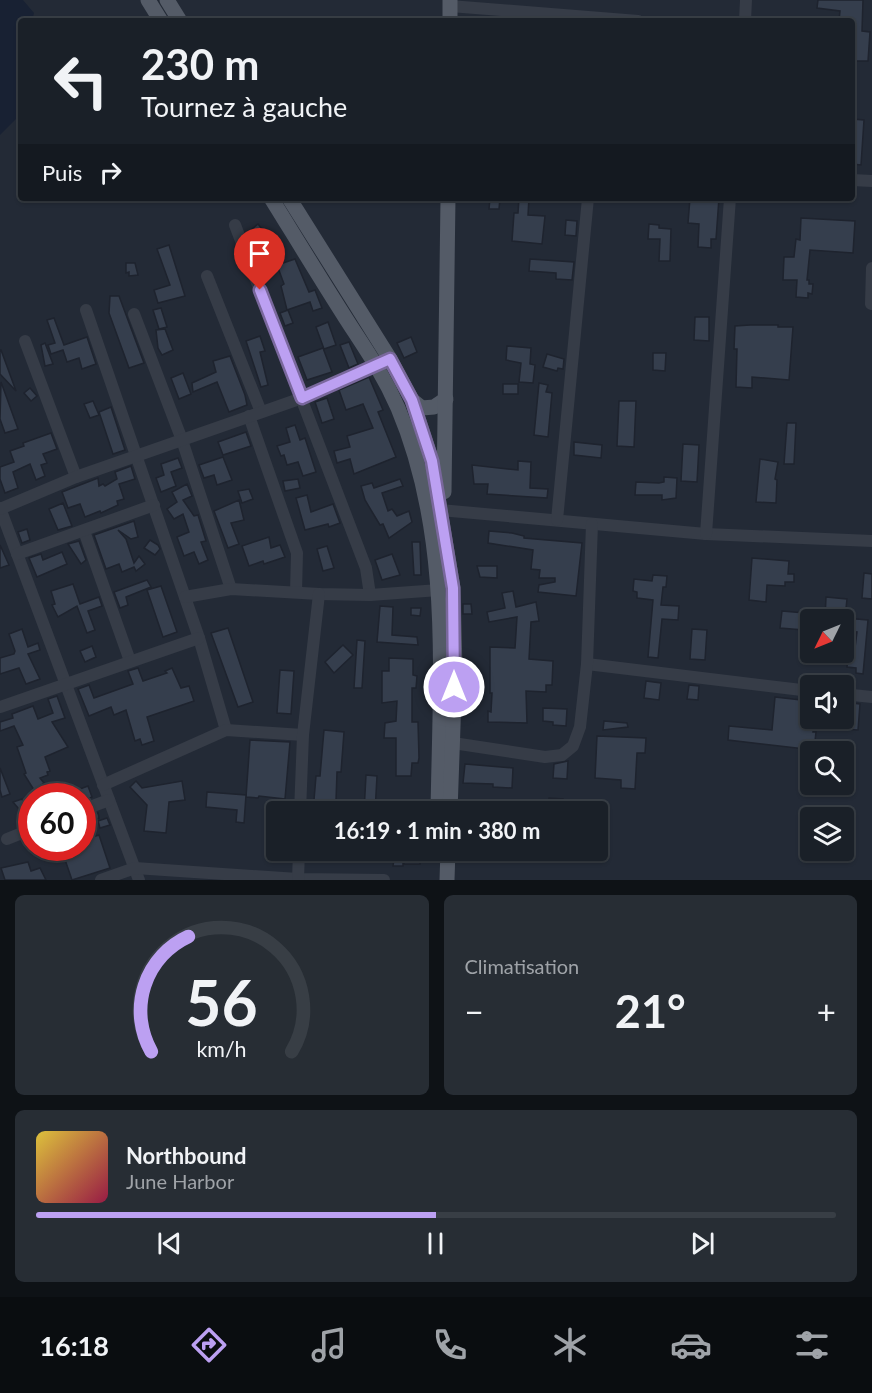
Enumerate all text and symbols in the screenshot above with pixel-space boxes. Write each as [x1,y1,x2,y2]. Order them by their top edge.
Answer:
text: 230 m [141,39,259,89]
icon: left [42,42,120,120]
text: Tournez à gauche [141,90,347,123]
icon: right [94,156,127,189]
text: Puis [42,159,82,186]
pin [234,228,285,290]
icon: arrive [243,237,276,270]
north arrow [800,609,854,663]
map controls [800,609,854,861]
position arrow [422,655,486,719]
button: sound [800,675,854,729]
button: search [800,741,854,795]
speed limit sign: 60 [18,783,96,861]
button: layers [800,807,854,861]
text: 16:19 · 1 min · 380 m [334,817,540,844]
text: Climatisation [465,954,579,978]
text: 56 [186,964,258,1039]
text: 21° [615,984,686,1038]
text: − [465,991,484,1031]
text: + [817,991,836,1031]
text: km/h [197,1036,247,1062]
text: Northbound [126,1142,246,1169]
text: June Harbor [126,1169,234,1193]
icon: previous [153,1227,186,1260]
icon: pause [419,1227,452,1260]
icon: next [686,1227,719,1260]
icon: directions [188,1324,230,1366]
icon: music [308,1324,350,1366]
icon: phone [429,1324,471,1366]
icon: climate [549,1324,591,1366]
icon: car [670,1324,712,1366]
icon: filters [791,1324,833,1366]
text: 16:18 [39,1329,109,1362]

